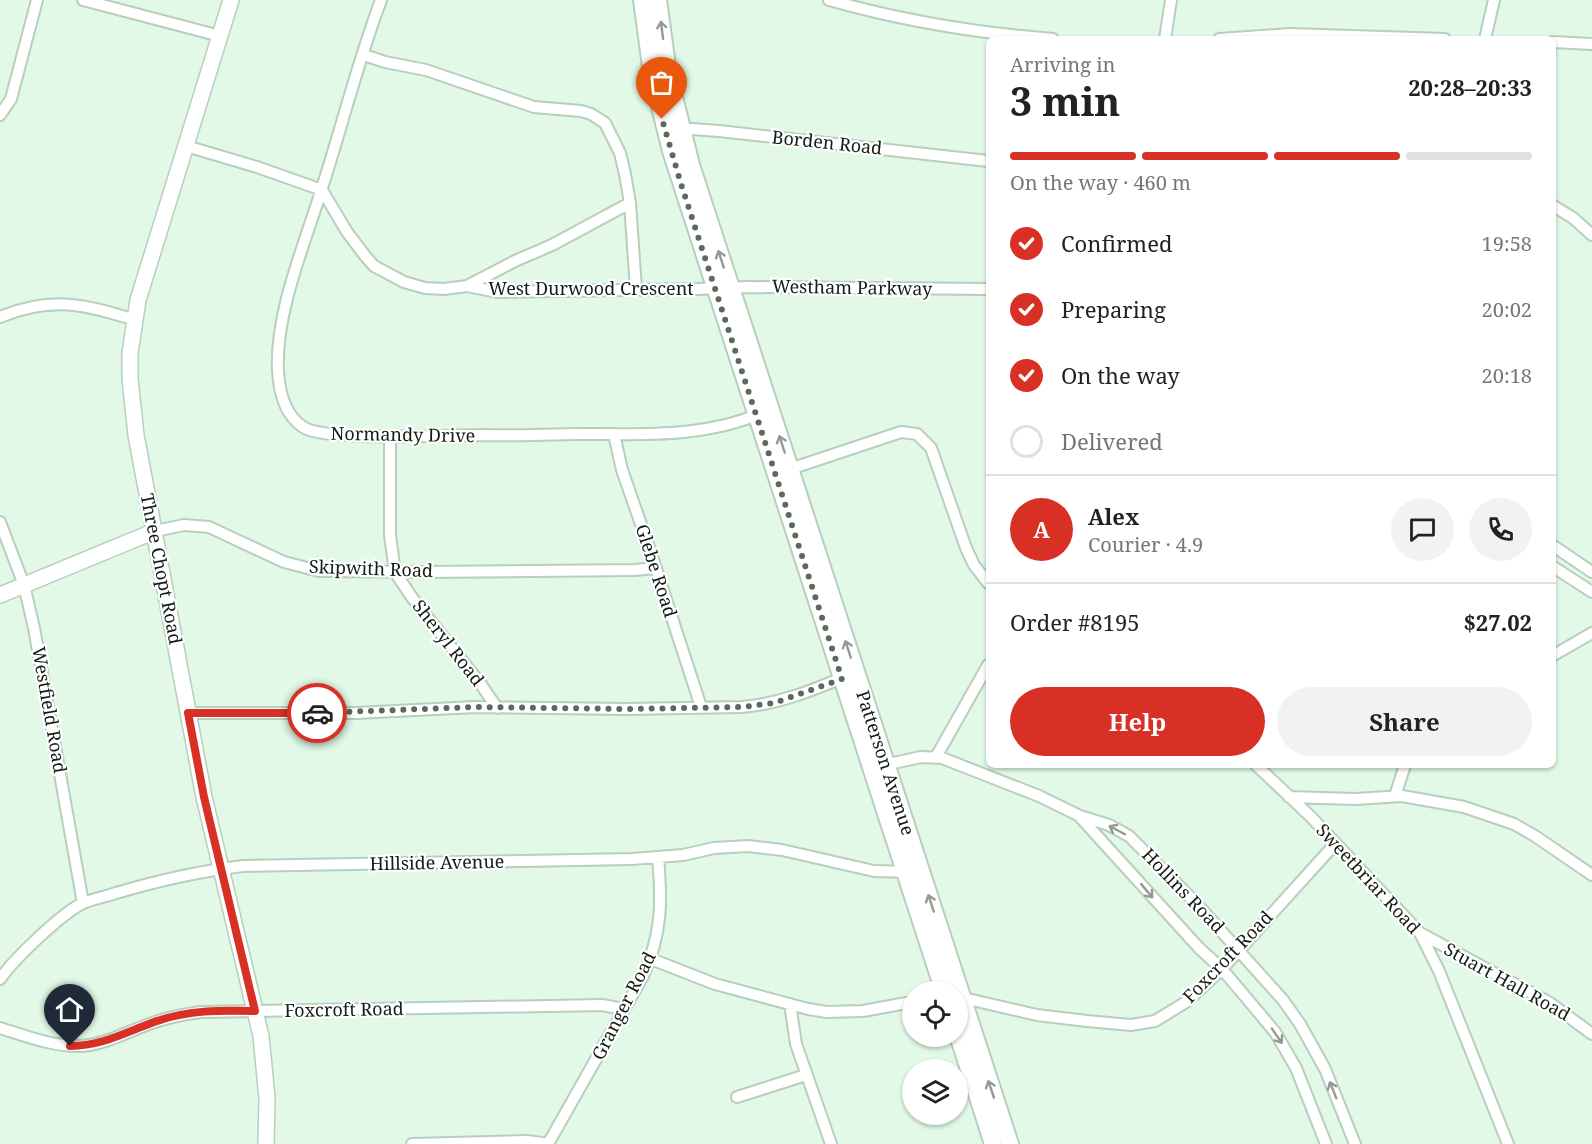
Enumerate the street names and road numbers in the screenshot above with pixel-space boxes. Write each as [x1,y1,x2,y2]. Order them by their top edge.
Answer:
street label: Borden Road [771,124,884,160]
street label: Westham Parkway [772,274,933,300]
street label: West Durwood Crescent [488,276,694,300]
street label: Normandy Drive [330,421,476,447]
street label: Three Chopt Road [136,491,188,646]
street label: Glebe Road [631,521,683,620]
street label: Skipwith Road [309,554,434,582]
street label: Sheryl Road [408,594,490,690]
street label: Westfield Road [27,645,73,775]
street label: Patterson Avenue [851,687,921,838]
street label: Sweetbriar Road [1311,818,1426,939]
street label: Hollins Road [1137,843,1230,938]
street label: Hillside Avenue [369,849,505,875]
street label: Foxcroft Road [1177,905,1277,1008]
street label: Stuart Hall Road [1440,936,1575,1026]
street label: Granger Road [586,947,661,1064]
street label: Foxcroft Road [284,996,404,1022]

